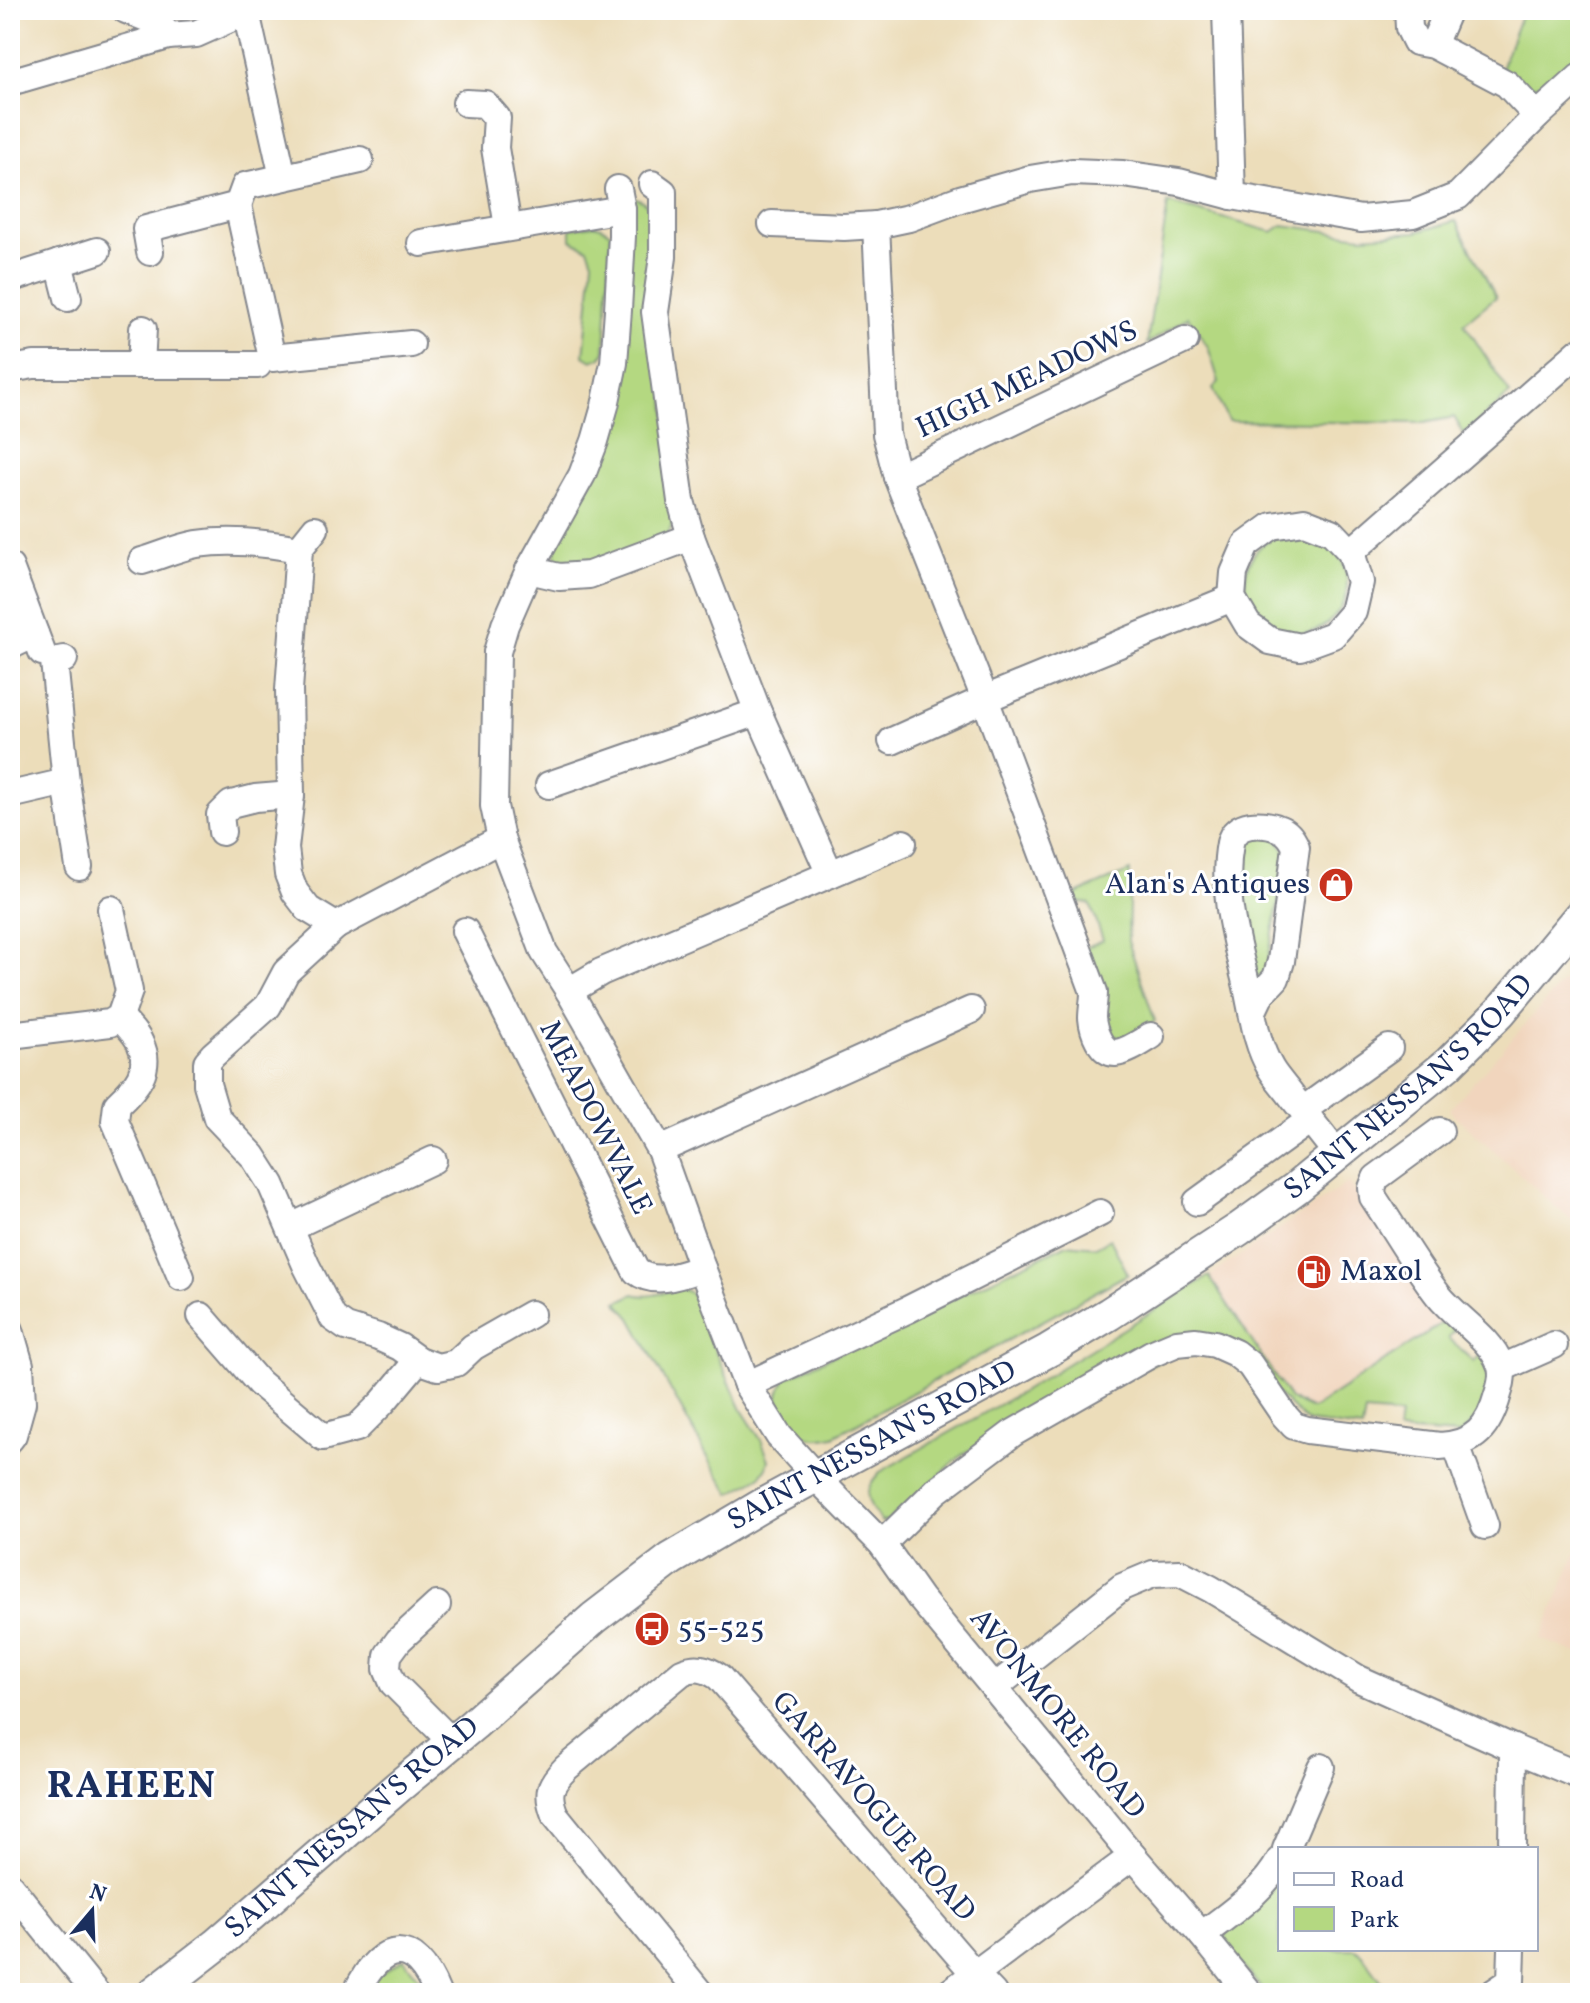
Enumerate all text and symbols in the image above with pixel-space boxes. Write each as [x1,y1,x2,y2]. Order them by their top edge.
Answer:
street label: HIGH MEADOWS [909,310,1145,450]
place label: Alan's Antiques [1105,864,1310,906]
shop icon: Alan's Antiques [1317,866,1355,904]
street label: SAINT NESSAN'S ROAD [1275,965,1544,1211]
street label: MEADOWVALE [528,1014,662,1222]
place label: Maxol [1340,1251,1422,1293]
fuel station icon: Maxol [1295,1253,1333,1291]
street label: SAINT NESSAN'S ROAD [720,1350,1024,1542]
street label: AVONMORE ROAD [959,1600,1155,1828]
place label: 55-525 [678,1608,764,1650]
bus stop icon: 55-525 [633,1610,671,1648]
street label: GARRAVOGUE ROAD [761,1683,985,1931]
street label: SAINT NESSAN'S ROAD [216,1707,489,1949]
district label: RAHEEN [47,1761,217,1814]
legend [1278,1847,1538,1951]
text: Road [1350,1864,1404,1898]
north arrow [52,1871,132,1951]
text: N [85,1877,110,1912]
text: Park [1350,1904,1399,1938]

